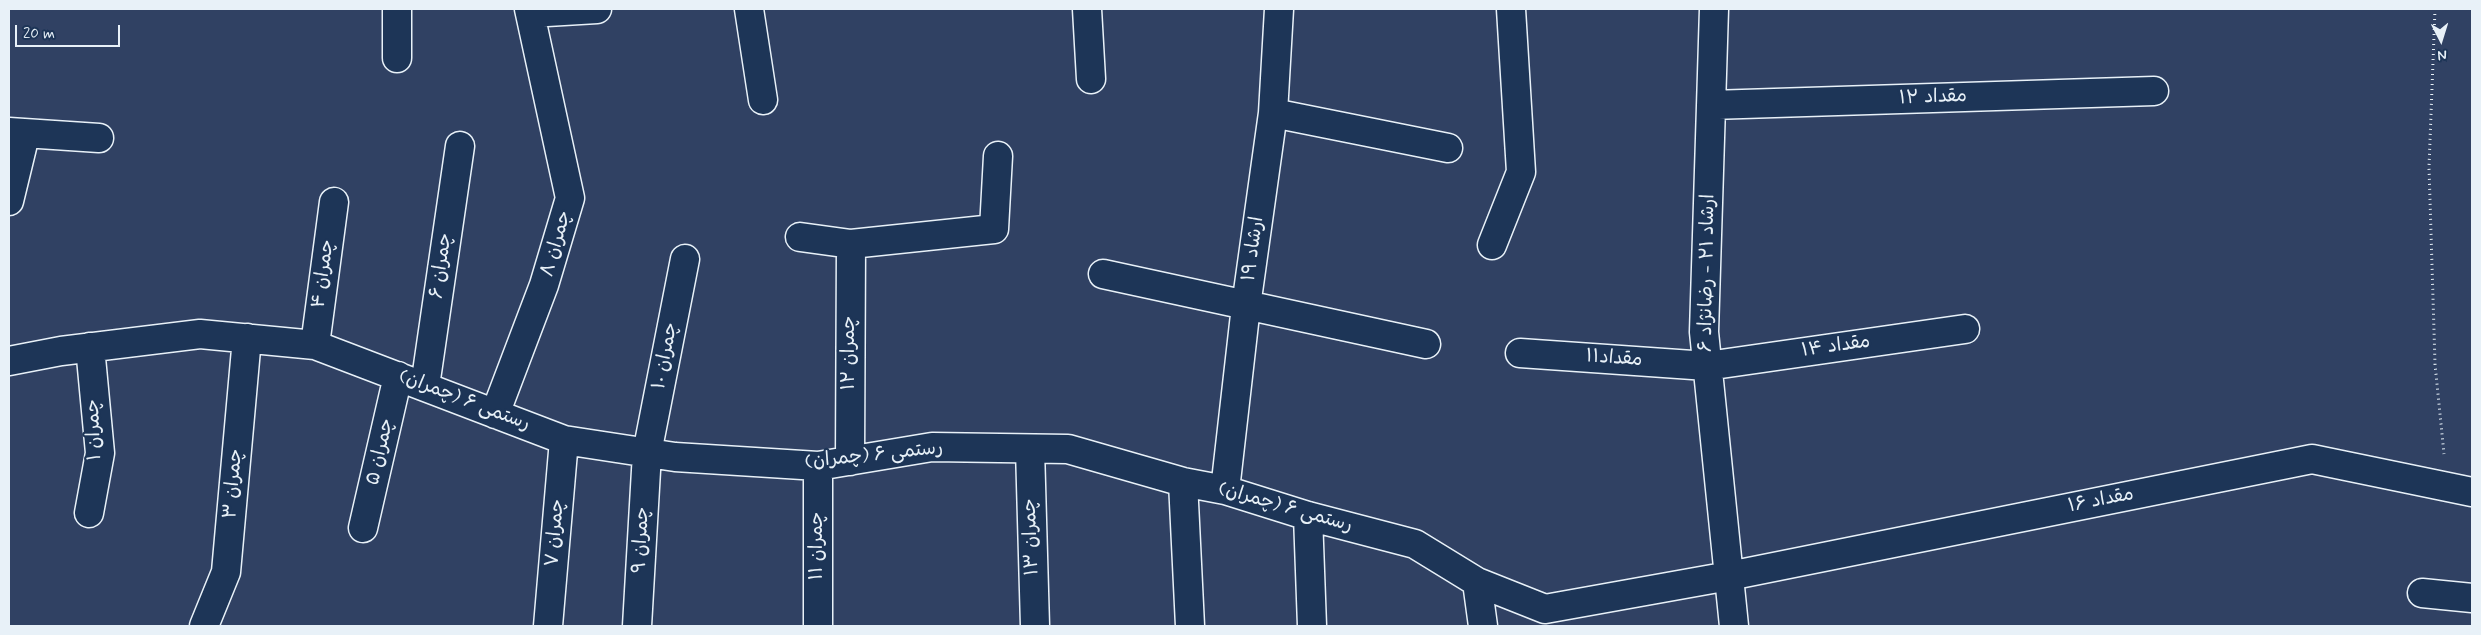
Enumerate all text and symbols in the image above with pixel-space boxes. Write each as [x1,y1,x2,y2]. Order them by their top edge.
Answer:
scale bar [18,15,122,47]
north arrow [2416,15,2466,65]
text: 20 m [23,24,55,44]
text: N [2437,46,2448,64]
street label: مقداد ۱۲ [1899,85,1967,111]
street label: ارشاد ۲۱ - رضانژاد ۶ [1695,194,1721,352]
street label: چمران ۸ [537,208,577,280]
street label: ارشاد ۱۹ [1238,215,1270,283]
street label: چمران ۶ [426,232,458,300]
street label: چمران ۴ [308,238,340,310]
street label: چمران ۱۲ [839,316,861,390]
street label: چمران ۱۰ [648,321,684,391]
street label: مقداد ۱۴ [1800,331,1872,363]
street label: مقداد۱۱ [1585,346,1643,372]
street label: رستمی ۶ (چمران) [395,365,533,437]
street label: چمران ۱ [83,399,107,461]
street label: چمران ۵ [362,416,400,488]
street label: رستمی ۶ (چمران) [804,437,944,475]
street label: چمران ۳ [220,448,248,520]
street label: رستمی ۶ (چمران) [1215,478,1355,538]
street label: مقداد ۱۶ [2066,483,2136,519]
street label: چمران ۷ [542,498,570,568]
street label: چمران ۱۳ [1019,498,1045,576]
street label: چمران ۹ [629,506,655,574]
street label: چمران ۱۱ [807,512,829,580]

